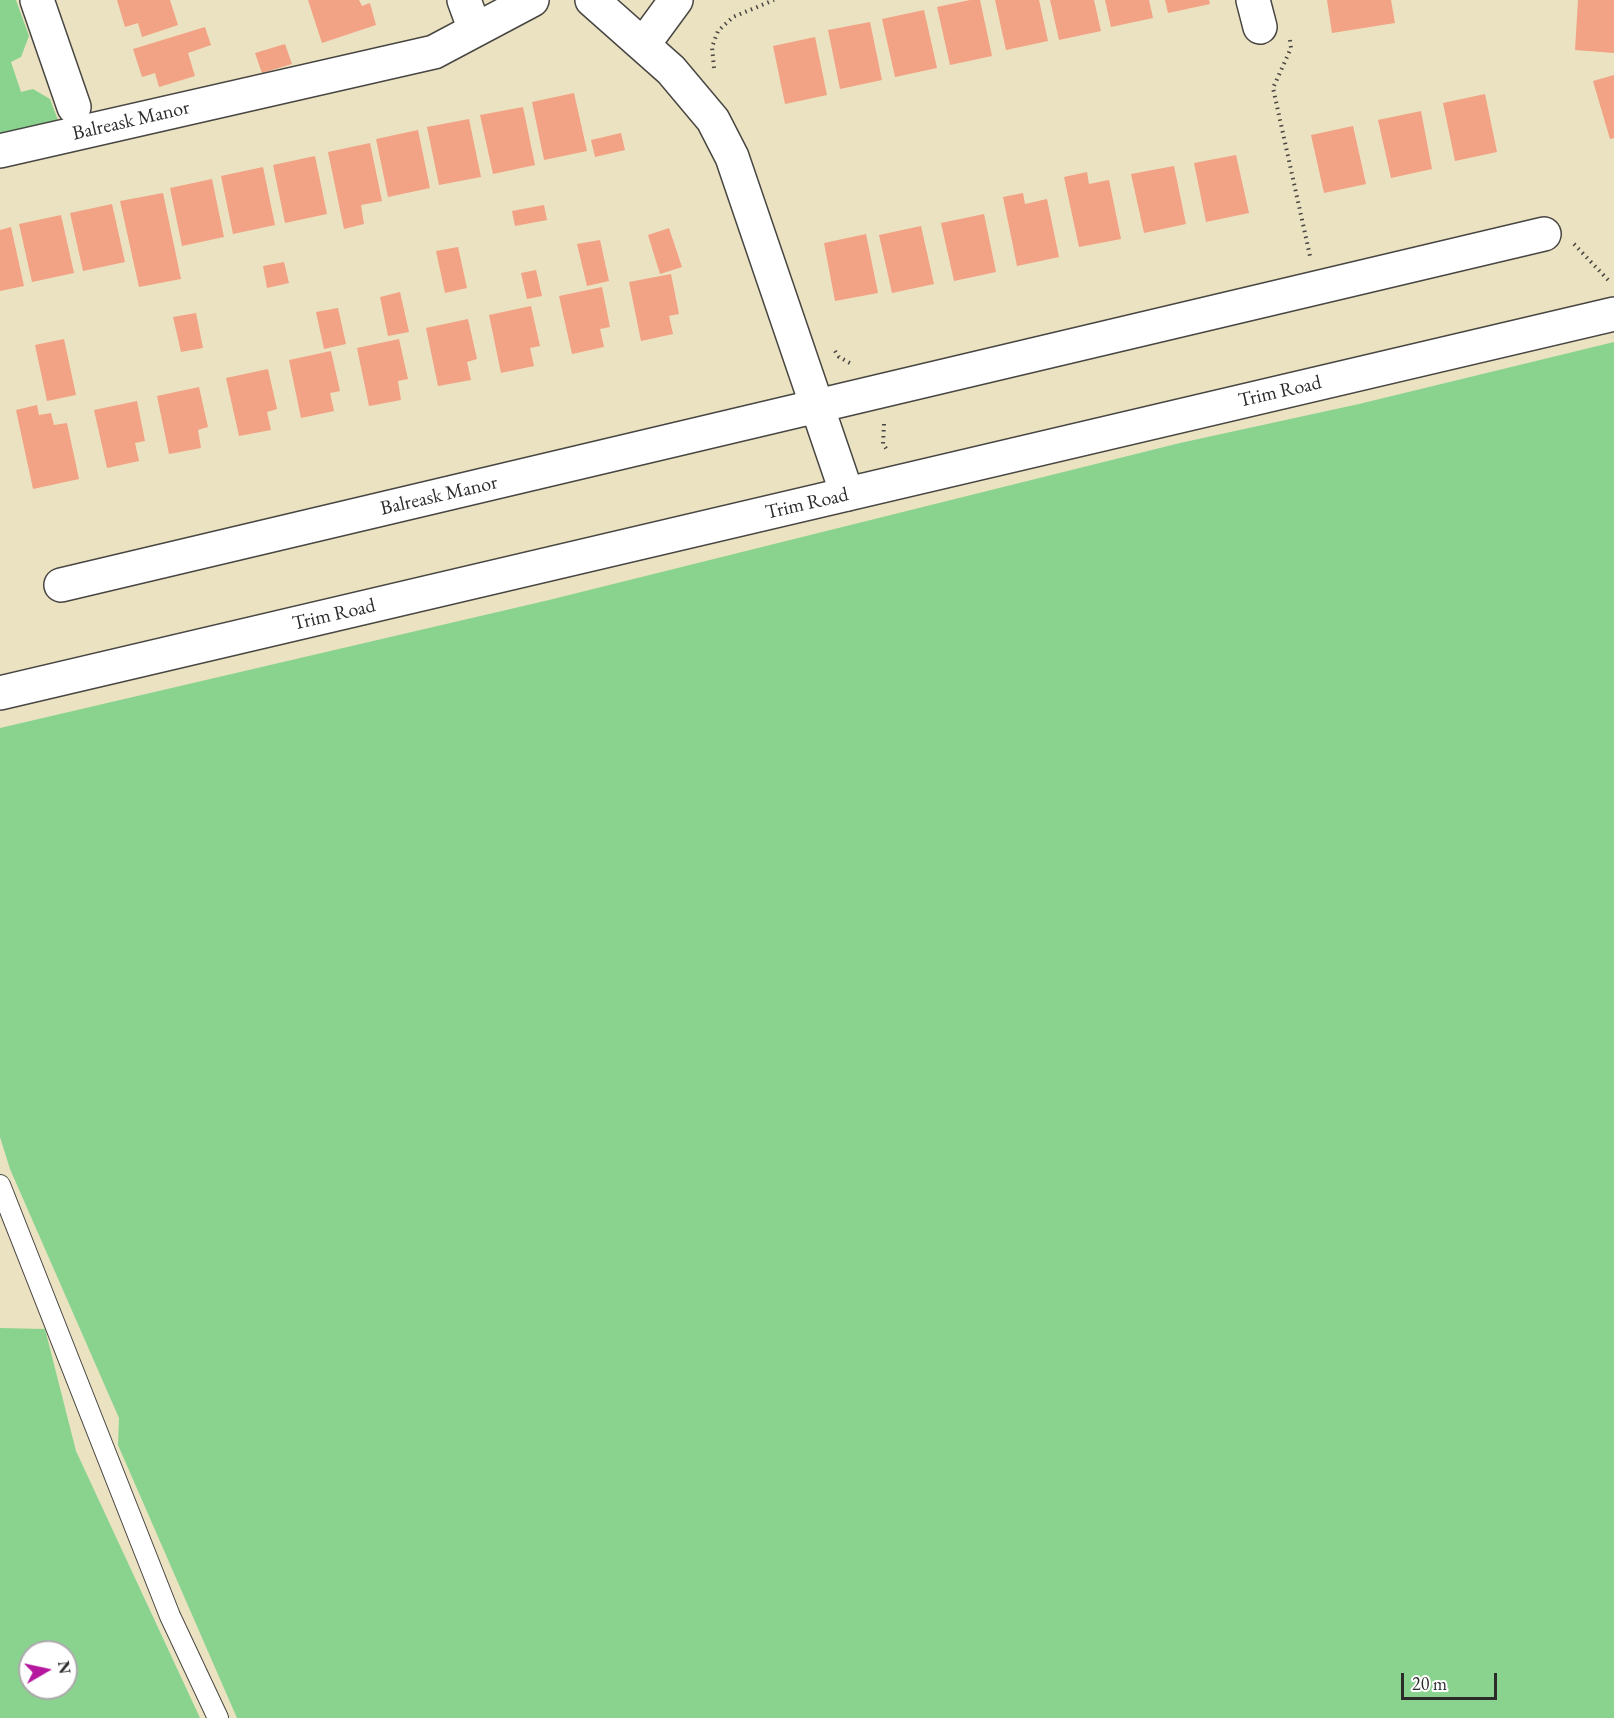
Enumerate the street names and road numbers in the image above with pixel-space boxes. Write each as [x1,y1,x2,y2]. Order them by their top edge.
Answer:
street label: Balreask Manor [70,96,192,146]
street label: Trim Road [1236,371,1324,413]
street label: Balreask Manor [378,471,500,521]
street label: Trim Road [763,483,851,525]
street label: Trim Road [290,594,378,636]

